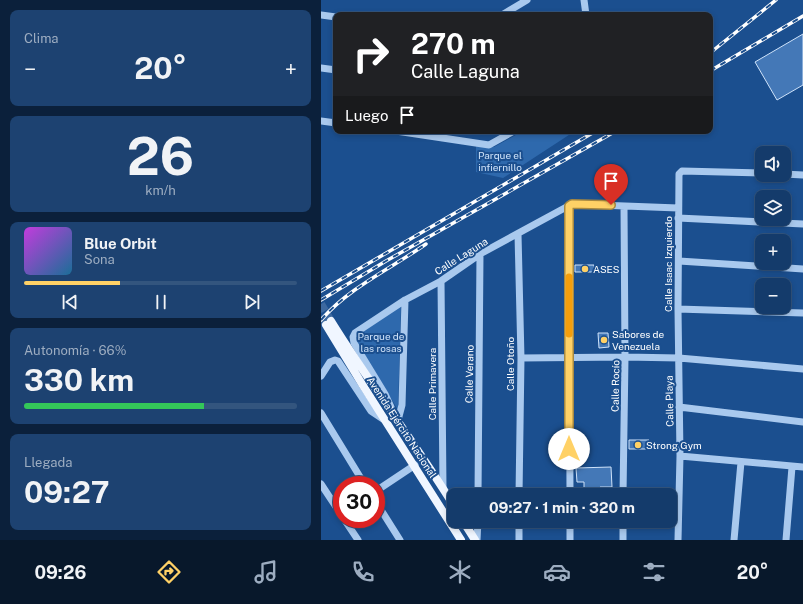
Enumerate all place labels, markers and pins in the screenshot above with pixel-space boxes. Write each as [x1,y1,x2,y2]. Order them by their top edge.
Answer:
pin [594,164,628,205]
place label: ASES [593,263,620,275]
marker: ASES [580,264,590,274]
place label: Sabores de Venezuela [612,328,665,352]
marker: Sabores de Venezuela [599,335,609,345]
place label: Strong Gym [646,439,702,451]
marker: Strong Gym [633,440,643,450]

